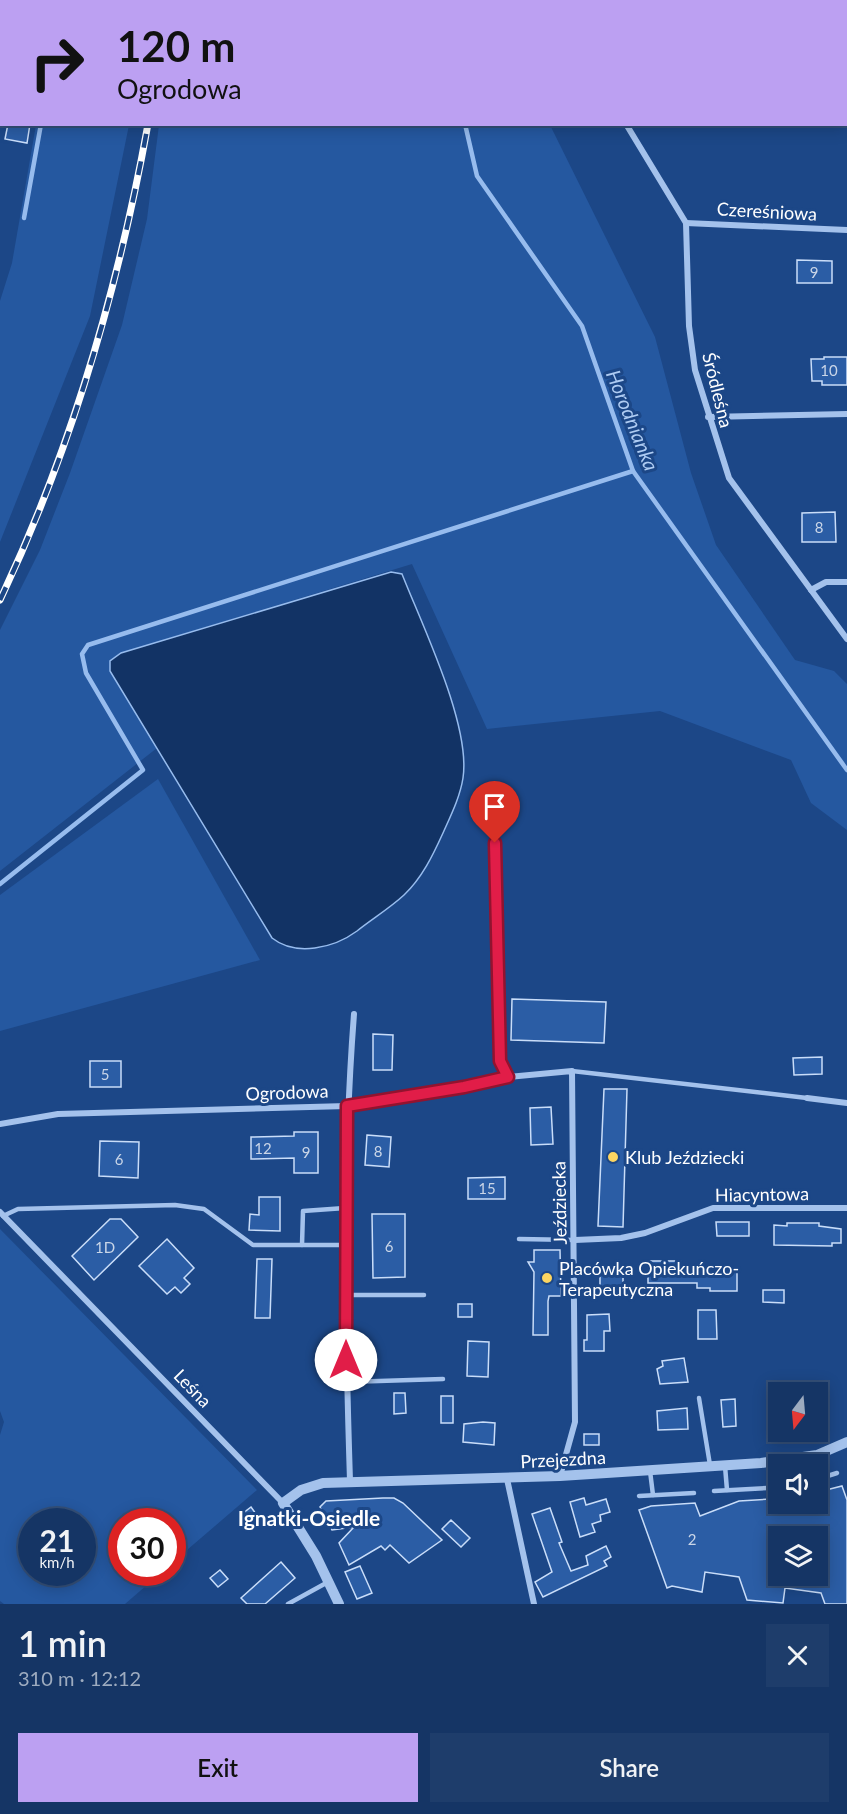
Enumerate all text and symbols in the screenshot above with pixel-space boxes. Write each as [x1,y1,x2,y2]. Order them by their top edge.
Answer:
text: 120 m [117,21,235,71]
icon: right [18,24,96,102]
text: Ogrodowa [117,72,242,105]
street label: Czereśniowa [716,197,818,225]
house number: 9 [810,263,818,281]
street label: Śródleśna [698,350,738,430]
house number: 10 [820,361,838,379]
water label: Horodnianka [602,366,664,474]
house number: 8 [815,518,823,536]
pin [469,781,520,843]
icon: arrive [478,790,511,823]
house number: 5 [101,1065,109,1083]
street label: Ogrodowa [245,1080,329,1104]
house number: 12 [254,1139,272,1157]
house number: 8 [374,1142,382,1160]
house number: 9 [302,1143,310,1161]
place label: Klub Jeździecki [625,1146,744,1168]
house number: 6 [115,1150,124,1168]
marker: Klub Jeździecki [606,1150,620,1164]
street label: Jeździecka [547,1161,571,1245]
house number: 15 [478,1179,496,1197]
street label: Hiacyntowa [715,1182,809,1206]
house number: 6 [385,1237,394,1255]
house number: 1D [95,1238,115,1256]
place label: Placówka Opiekuńczo- Terapeutyczna [559,1257,739,1300]
marker: Placówka Opiekuńczo- Terapeutyczna [540,1271,554,1285]
position arrow [314,1328,378,1392]
street label: Leśna [170,1364,216,1412]
north arrow [768,1382,828,1442]
map controls [768,1382,828,1586]
street label: Przejezdna [520,1446,606,1472]
button: sound [768,1454,828,1514]
district label: Ignatki-Osiedle [238,1505,380,1530]
speed limit sign: 30 [108,1508,186,1586]
text: 21 [40,1522,74,1558]
button: layers [768,1526,828,1586]
house number: 2 [688,1530,696,1548]
text: km/h [39,1553,75,1571]
text: 1 min [18,1621,107,1665]
button: close [766,1624,829,1687]
text: 310 m · 12:12 [18,1666,141,1690]
button: Exit [18,1733,418,1802]
button: Share [430,1733,829,1802]

